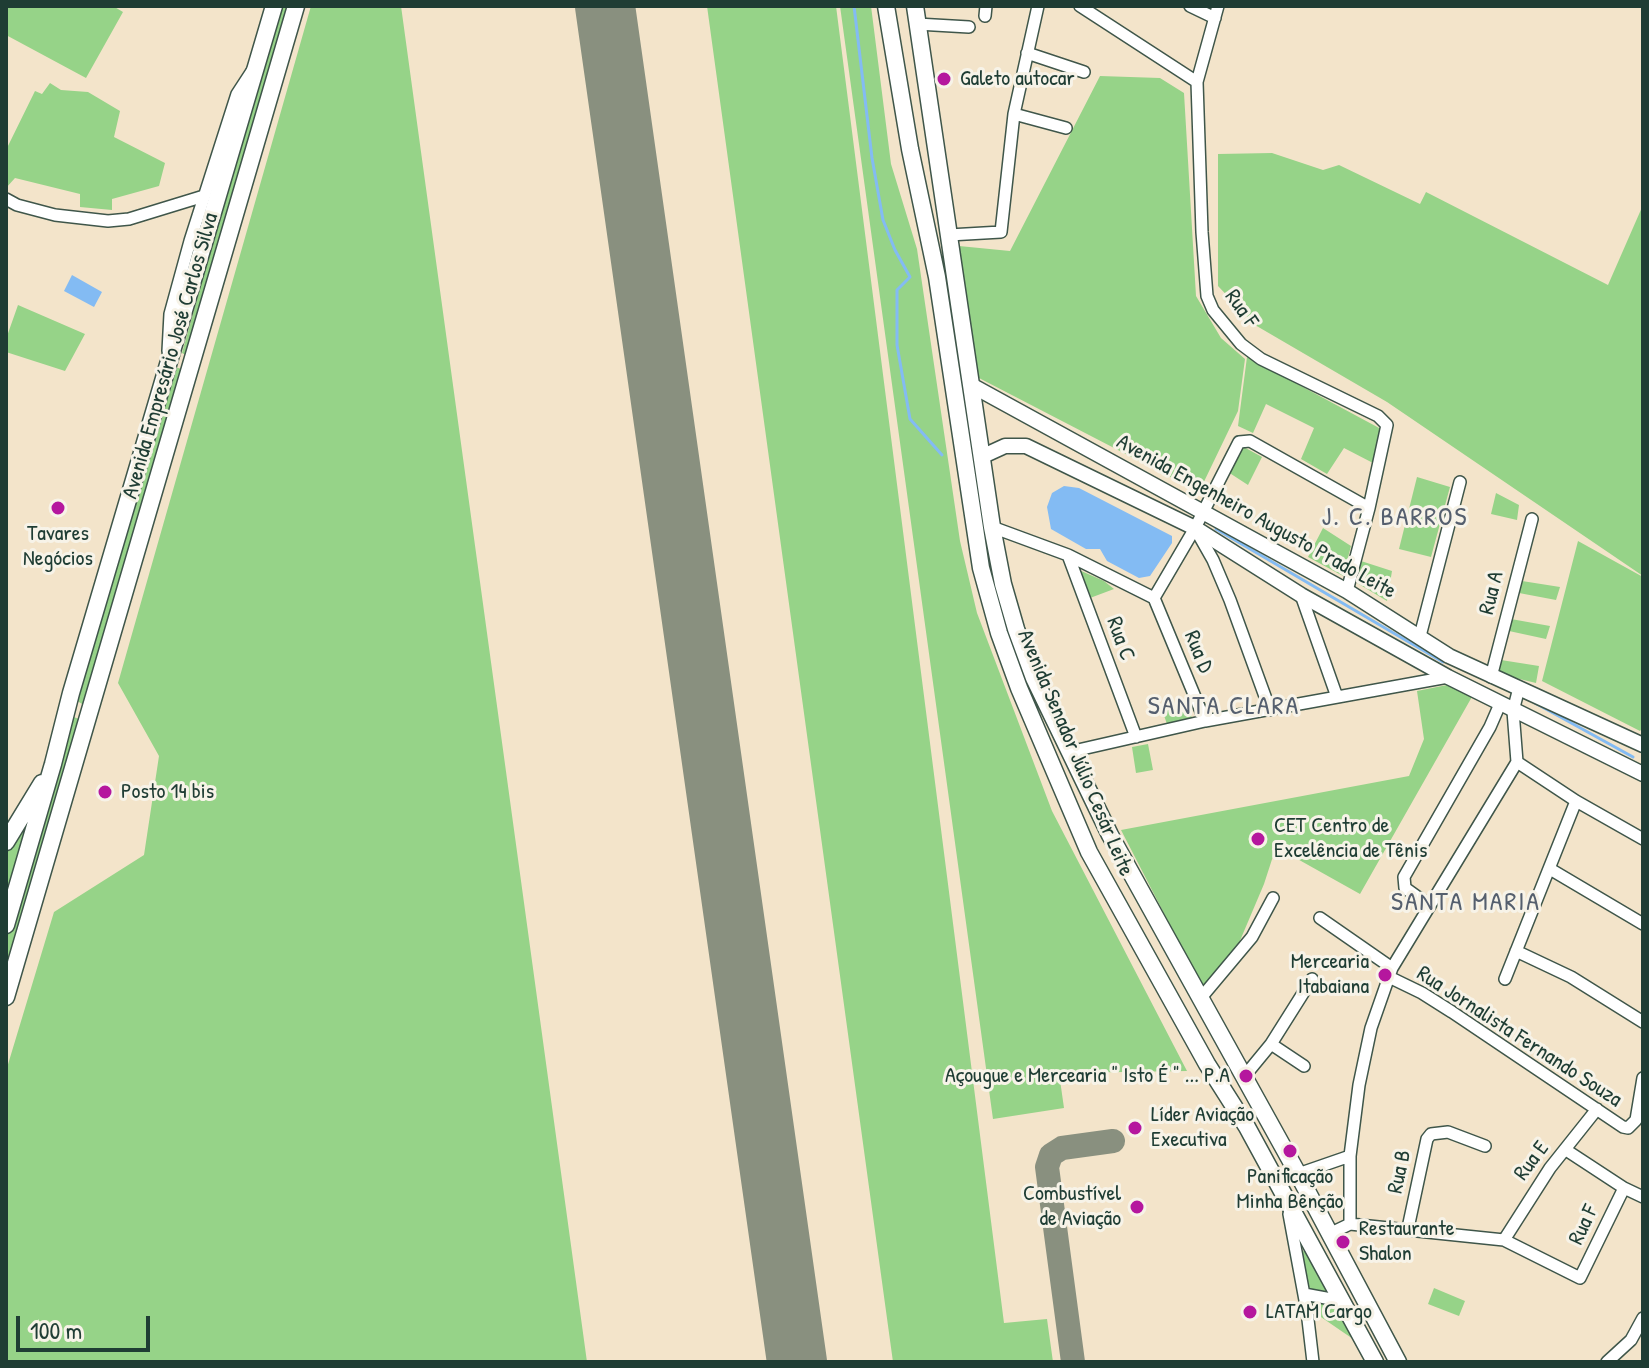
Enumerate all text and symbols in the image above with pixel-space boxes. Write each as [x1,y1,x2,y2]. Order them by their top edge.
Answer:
place label: Galeto autocar [960,66,1075,92]
marker: Galeto autocar [935,70,953,88]
street label: Avenida Empresário José Carlos Silva [117,210,225,502]
street label: Rua F [1219,285,1263,333]
street label: Avenida Engenheiro Augusto Prado Leite [1112,429,1400,605]
marker: Tavares Negócios [49,499,67,517]
district label: J. C. BARROS [1322,502,1468,534]
place label: Tavares Negócios [23,521,93,572]
street label: Rua A [1474,569,1510,617]
street label: Rua C [1100,614,1140,664]
street label: Avenida Senador Júlio Cesár Leite [1011,626,1139,880]
street label: Rua D [1178,627,1218,677]
district label: SANTA CLARA [1148,691,1300,723]
place label: Posto 14 bis [121,779,214,805]
marker: Posto 14 bis [96,783,114,801]
place label: CET Centro de Excelência de Tênis [1274,813,1427,864]
marker: CET Centro de Excelência de Tênis [1249,830,1267,848]
district label: SANTA MARIA [1391,887,1541,919]
place label: Mercearia Itabaiana [1291,949,1369,1000]
street label: Rua Jornalista Fernando Souza [1411,961,1627,1113]
marker: Mercearia Itabaiana [1376,966,1394,984]
place label: Açougue e Mercearia " Isto É " ... P.A [945,1063,1230,1089]
marker: Açougue e Mercearia " Isto É " ... P.A [1237,1067,1255,1085]
place label: Líder Aviação Executiva [1151,1102,1254,1154]
marker: Líder Aviação Executiva [1126,1119,1144,1137]
street label: Rua E [1509,1136,1555,1186]
marker: Panificação Minha Bênção [1281,1142,1299,1160]
street label: Rua B [1383,1148,1417,1196]
place label: Panificação Minha Bênção [1237,1164,1343,1216]
place label: Combustível de Aviação [1023,1181,1121,1232]
marker: Combustível de Aviação [1128,1198,1146,1216]
street label: Rua F [1563,1201,1605,1249]
place label: Restaurante Shalon [1359,1216,1455,1268]
marker: Restaurante Shalon [1334,1233,1352,1251]
place label: LATAM Cargo [1266,1299,1372,1325]
scale bar [20,1300,154,1350]
marker: LATAM Cargo [1241,1303,1259,1321]
text: 100 m [30,1314,82,1346]

